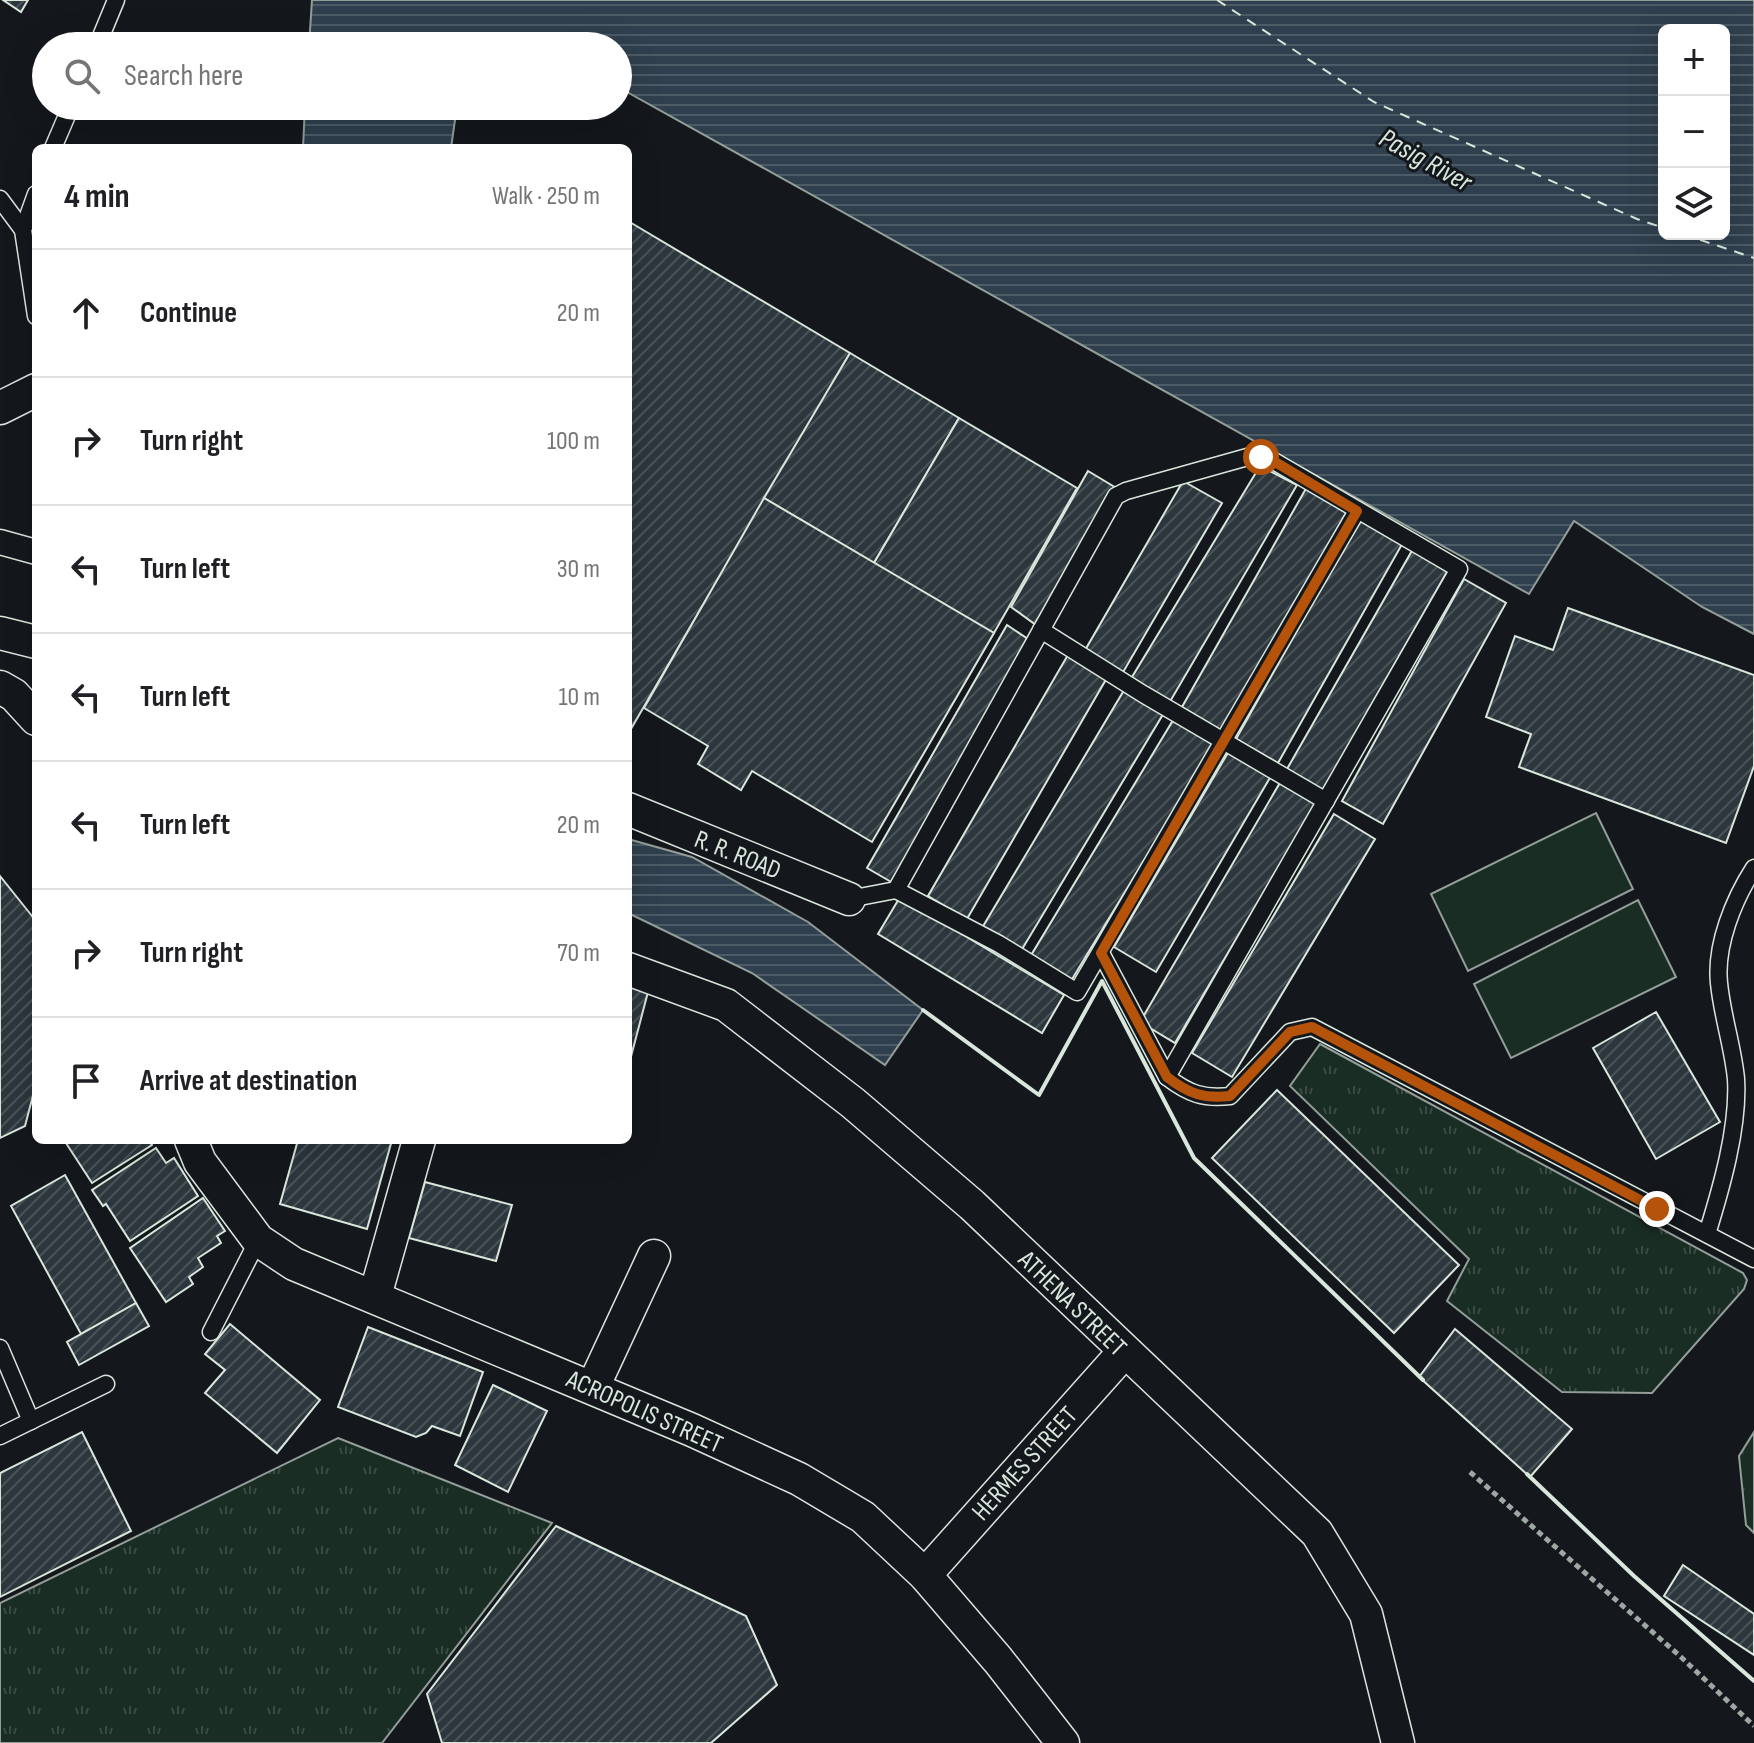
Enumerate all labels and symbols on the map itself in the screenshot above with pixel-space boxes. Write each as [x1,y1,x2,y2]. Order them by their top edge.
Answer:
water label: Pasig River [1373,122,1478,200]
route start [1243,439,1279,475]
street label: R. R. ROAD [690,824,785,887]
route end [1639,1191,1675,1227]
street label: ATHENA STREET [1011,1244,1133,1363]
street label: ACROPOLIS STREET [561,1364,727,1461]
street label: HERMES STREET [966,1401,1084,1527]

